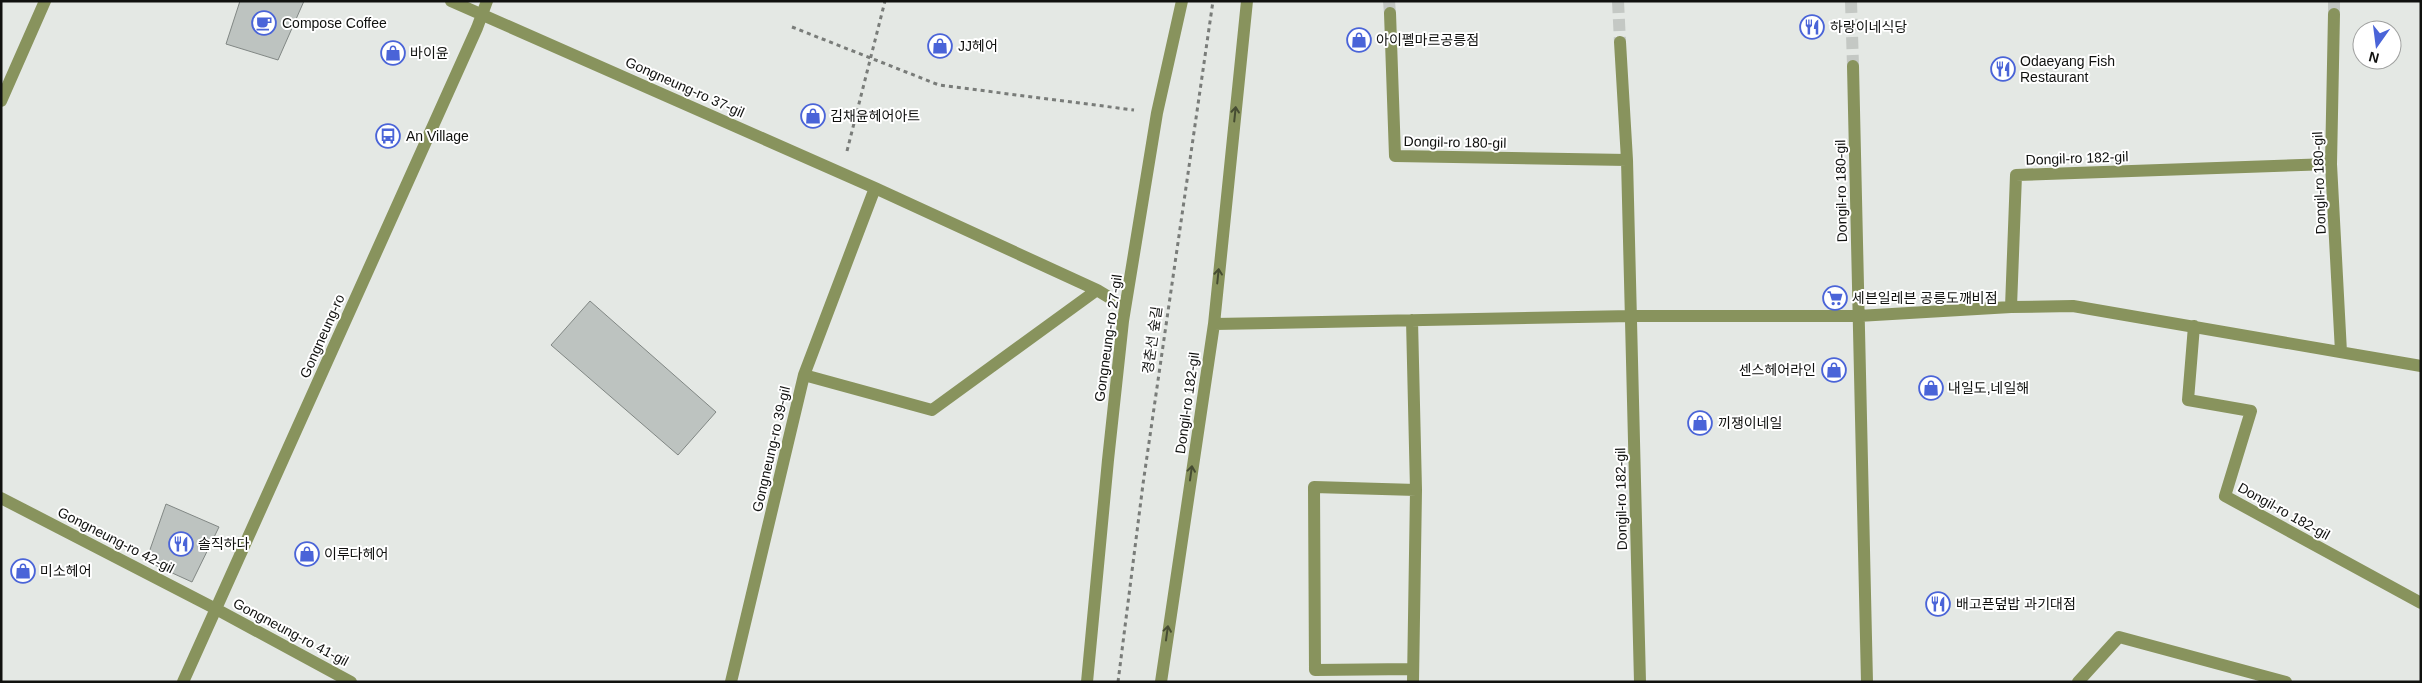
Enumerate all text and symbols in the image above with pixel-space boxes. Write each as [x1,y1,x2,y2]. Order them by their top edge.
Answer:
cafe icon: Compose Coffee [251,10,277,36]
restaurant icon: 하랑이네식당 [1799,14,1825,40]
place label: Compose Coffee [282,15,387,31]
place label: 하랑이네식당 [1830,19,1907,35]
north arrow [2352,20,2402,70]
shop icon: 아이펠마르공릉점 [1346,27,1372,53]
place label: 아이펠마르공릉점 [1376,32,1479,48]
shop icon: JJ헤어 [927,33,953,59]
place label: JJ헤어 [958,38,998,54]
shop icon: 바이윤 [380,40,406,66]
place label: 바이윤 [410,45,449,61]
text: N [2367,49,2381,67]
place label: Odaeyang Fish Restaurant [2020,53,2115,85]
street label: Gongneung-ro 37-gil [623,54,747,120]
restaurant icon: Odaeyang Fish Restaurant [1990,56,2016,82]
shop icon: 김채윤헤어아트 [800,103,826,129]
one-way arrow [1230,106,1240,122]
place label: 김채윤헤어아트 [830,108,920,124]
bus stop icon: An Village [375,123,401,149]
place label: An Village [406,128,469,144]
street label: Dongil-ro 180-gil [2309,131,2329,235]
street label: Dongil-ro 180-gil [1404,133,1506,151]
street label: Dongil-ro 180-gil [1832,140,1850,242]
street label: Dongil-ro 182-gil [2025,148,2129,168]
one-way arrow [1214,268,1223,284]
street label: Gongneung-ro 27-gil [1091,273,1125,403]
supermarket icon: 세븐일레븐 공릉도깨비점 [1822,285,1848,311]
place label: 세븐일레븐 공릉도깨비점 [1852,290,1998,306]
street label: Gongneung-ro [296,291,348,380]
street label: 경춘선 숲길 [1139,305,1165,375]
street label: Dongil-ro 182-gil [1172,351,1202,455]
shop icon: 센스헤어라인 [1821,357,1847,383]
place label: 센스헤어라인 [1739,362,1816,378]
shop icon: 내일도,네일해 [1918,375,1944,401]
place label: 내일도,네일해 [1948,380,2029,396]
street label: Gongneung-ro 39-gil [749,385,793,513]
shop icon: 끼쟁이네일 [1687,410,1713,436]
place label: 끼쟁이네일 [1718,415,1782,431]
street label: Dongil-ro 182-gil [1612,448,1630,550]
one-way arrow [1187,465,1197,481]
street label: Dongil-ro 182-gil [2235,479,2333,543]
street label: Gongneung-ro 42-gil [55,504,177,576]
restaurant icon: 솔직하다 [168,531,194,557]
place label: 솔직하다 [198,536,250,552]
shop icon: 이루다헤어 [294,541,320,567]
place label: 이루다헤어 [324,546,388,562]
shop icon: 미소헤어 [10,558,36,584]
place label: 미소헤어 [40,563,92,579]
restaurant icon: 배고픈덮밥 과기대점 [1925,591,1951,617]
street label: Gongneung-ro 41-gil [231,595,351,669]
place label: 배고픈덮밥 과기대점 [1956,596,2076,612]
one-way arrow [1163,626,1173,642]

